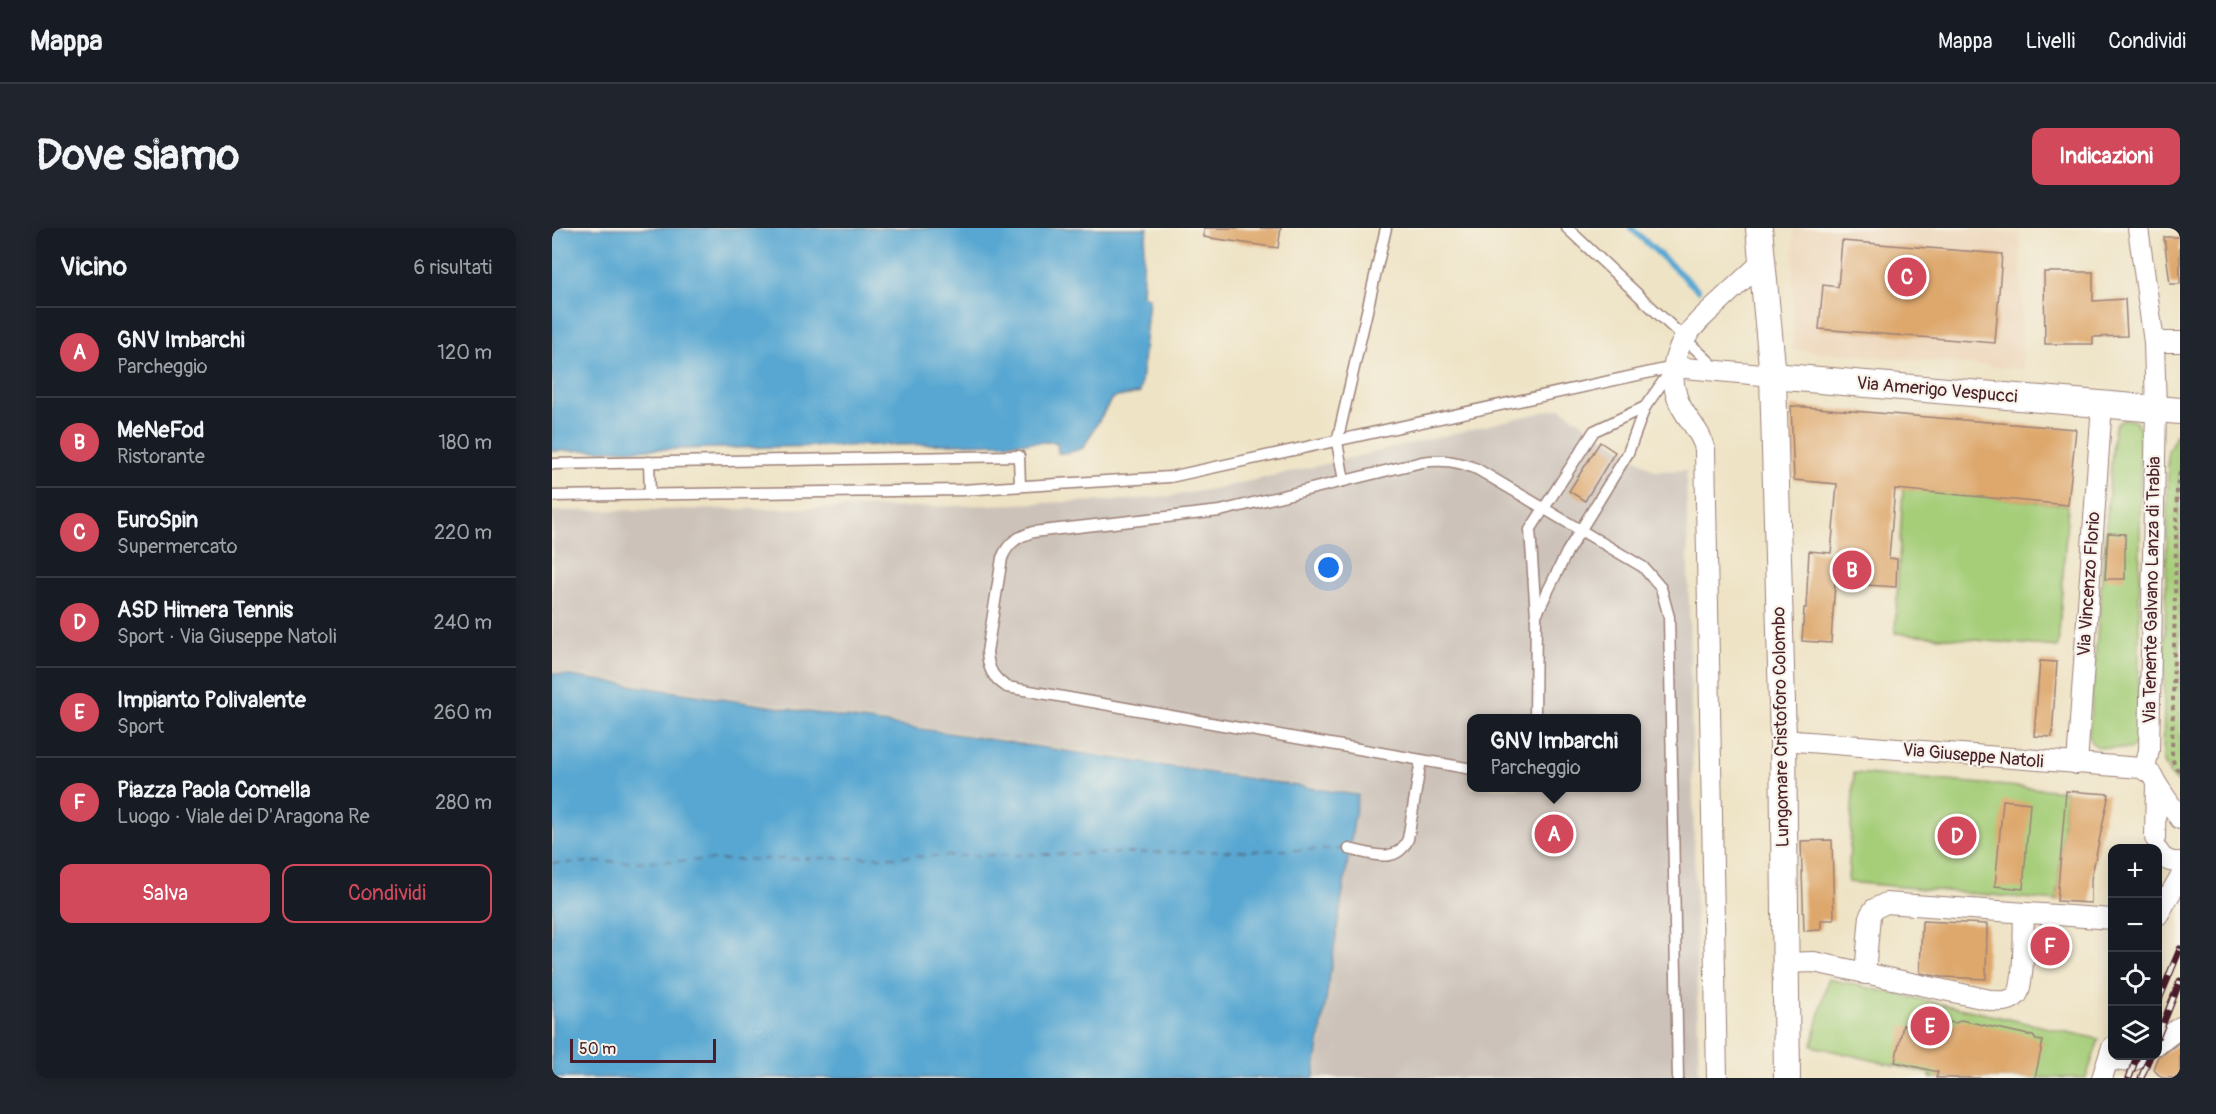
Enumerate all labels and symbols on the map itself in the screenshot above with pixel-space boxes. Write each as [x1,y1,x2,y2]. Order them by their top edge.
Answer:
pin: C [1888,254,1926,300]
street label: Via Amerigo Vespucci [1856,372,2018,408]
street label: Via Tenente Galvano Lanza di Trabia [2138,456,2166,724]
street label: Via Vincenzo Florio [2072,510,2106,657]
pin: B [1832,548,1872,592]
your location [1314,553,1343,582]
street label: Lungomare Cristoforo Colombo [1767,606,1795,848]
street label: Via Giuseppe Natoli [1901,738,2045,774]
pin: A [1534,812,1574,856]
pin: D [1938,814,1976,858]
pin: F [2030,924,2070,968]
pin: E [1910,1004,1950,1048]
scale bar [570,1036,716,1064]

